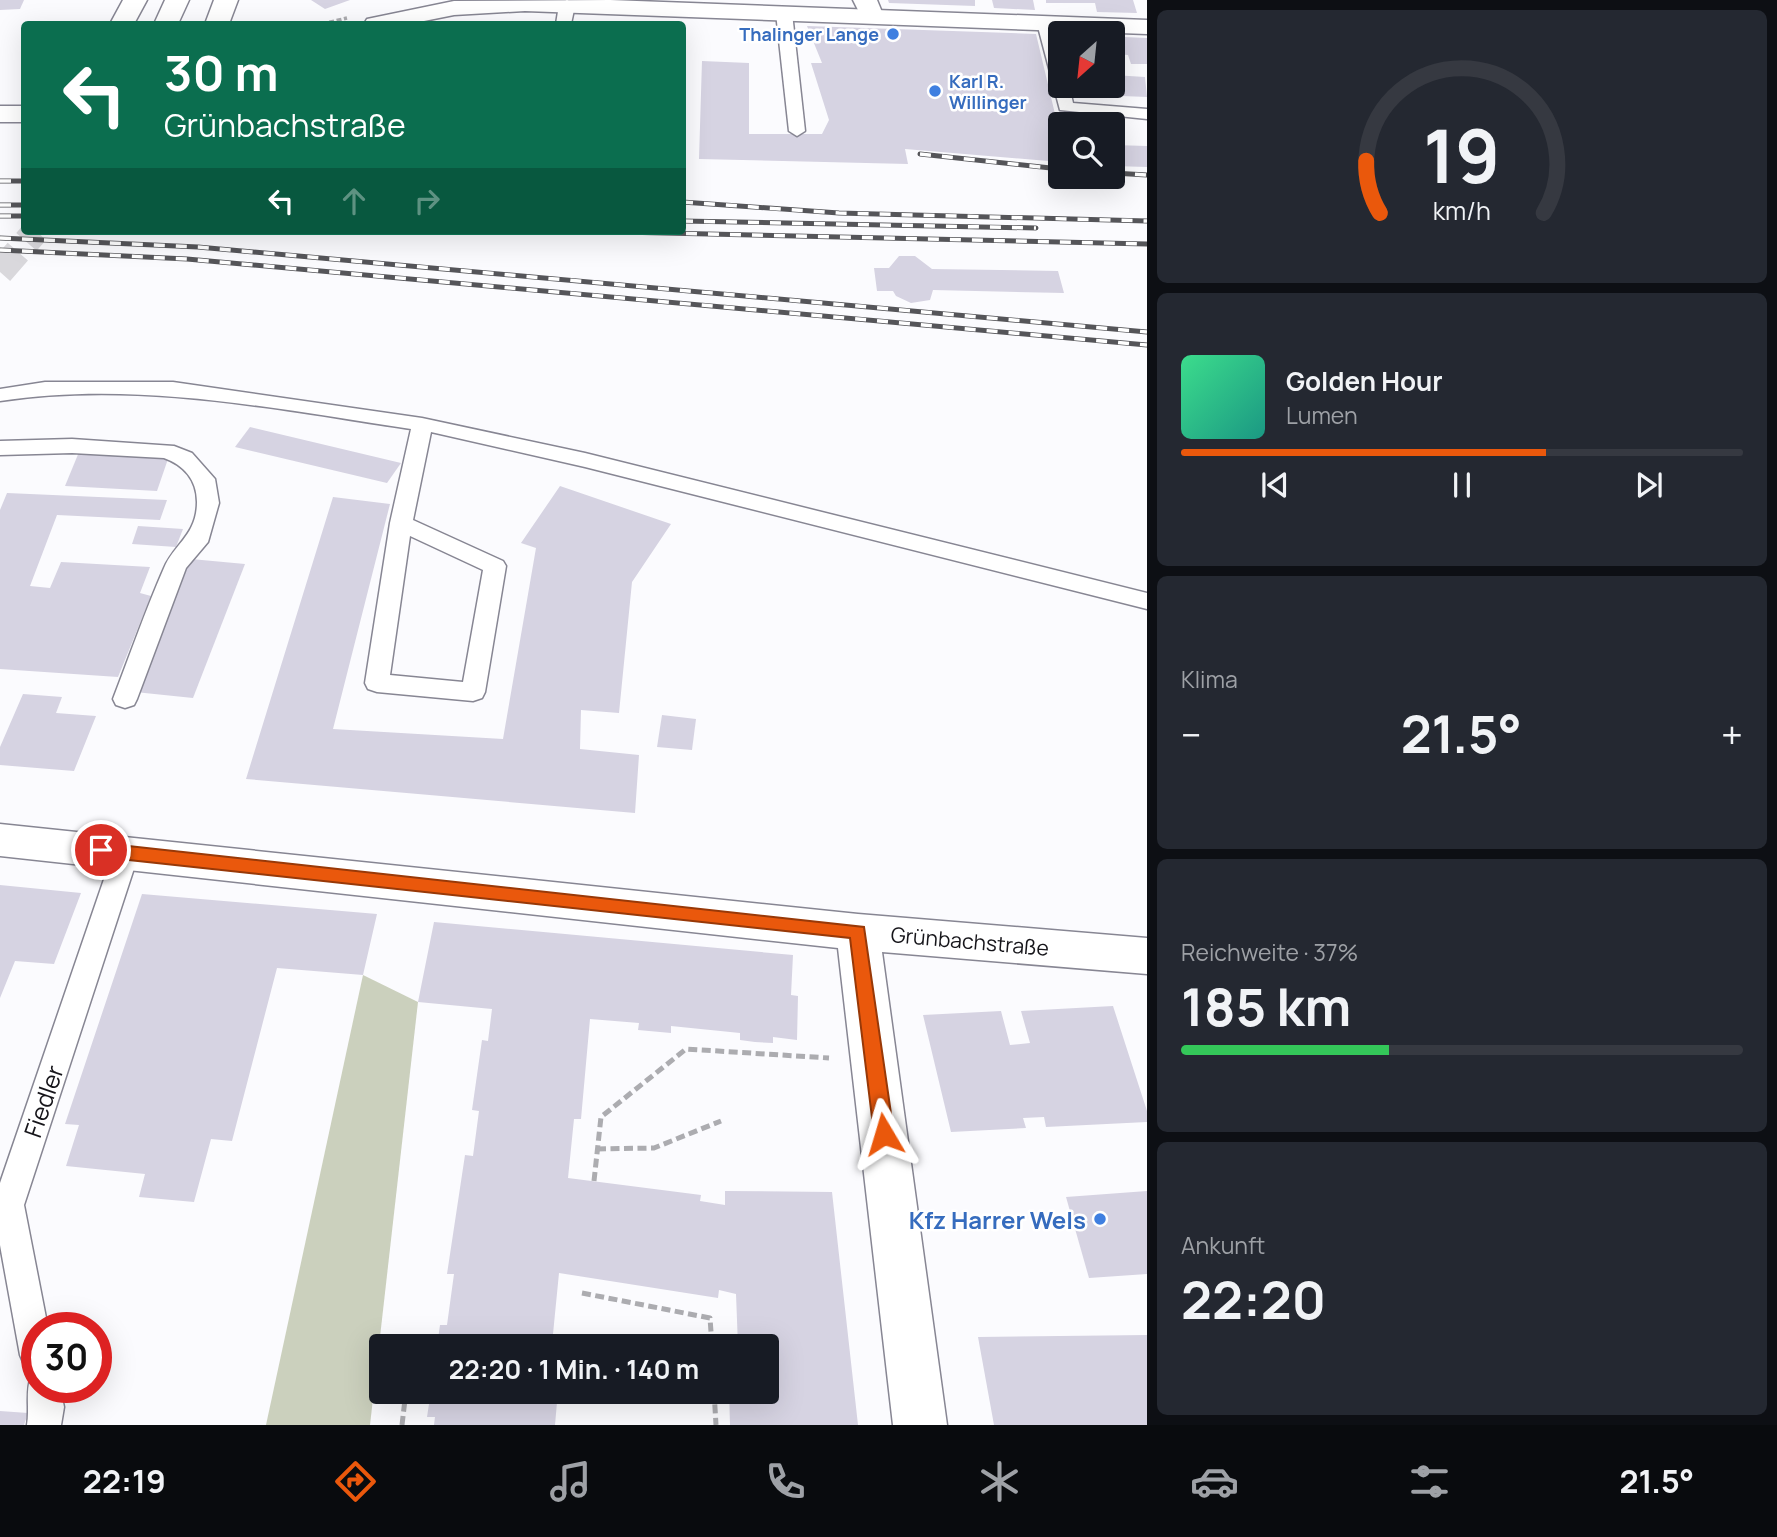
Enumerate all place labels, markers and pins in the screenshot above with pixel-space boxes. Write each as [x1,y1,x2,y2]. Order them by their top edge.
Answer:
place label: Thalinger Lange [739,22,879,46]
marker: Thalinger Lange [885,26,901,42]
place label: Karl R. Willinger [949,69,1027,114]
marker: Karl R. Willinger [927,83,943,99]
pin [71,820,131,880]
place label: Kfz Harrer Wels [909,1203,1086,1236]
marker: Kfz Harrer Wels [1092,1211,1108,1227]

